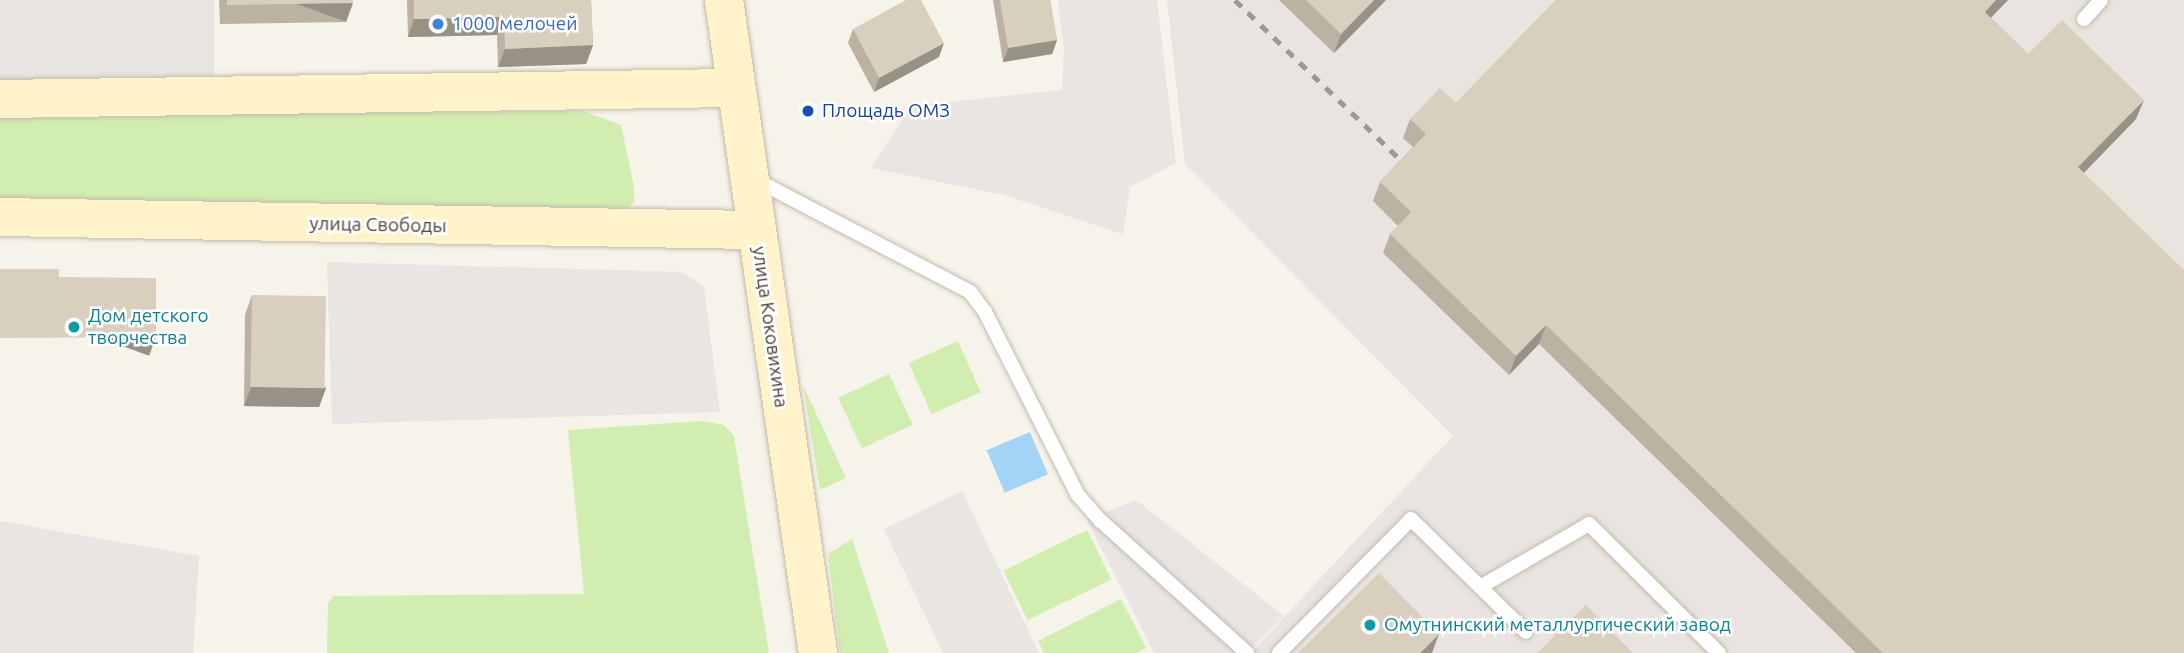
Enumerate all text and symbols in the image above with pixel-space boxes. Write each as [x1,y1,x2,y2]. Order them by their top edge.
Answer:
place label: 1000 мелочей [452,13,577,35]
marker: 1000 мелочей [430,16,446,32]
place label: Площадь ОМЗ [822,100,950,122]
marker: Площадь ОМЗ [800,103,816,119]
street label: улица Свободы [309,212,447,238]
street label: улица Коковихина [747,245,793,409]
place label: Дом детского творчества [88,305,209,349]
marker: Дом детского творчества [66,319,82,335]
place label: Омутнинский металлургический завод [1384,614,1731,636]
marker: Омутнинский металлургический завод [1362,617,1378,633]

